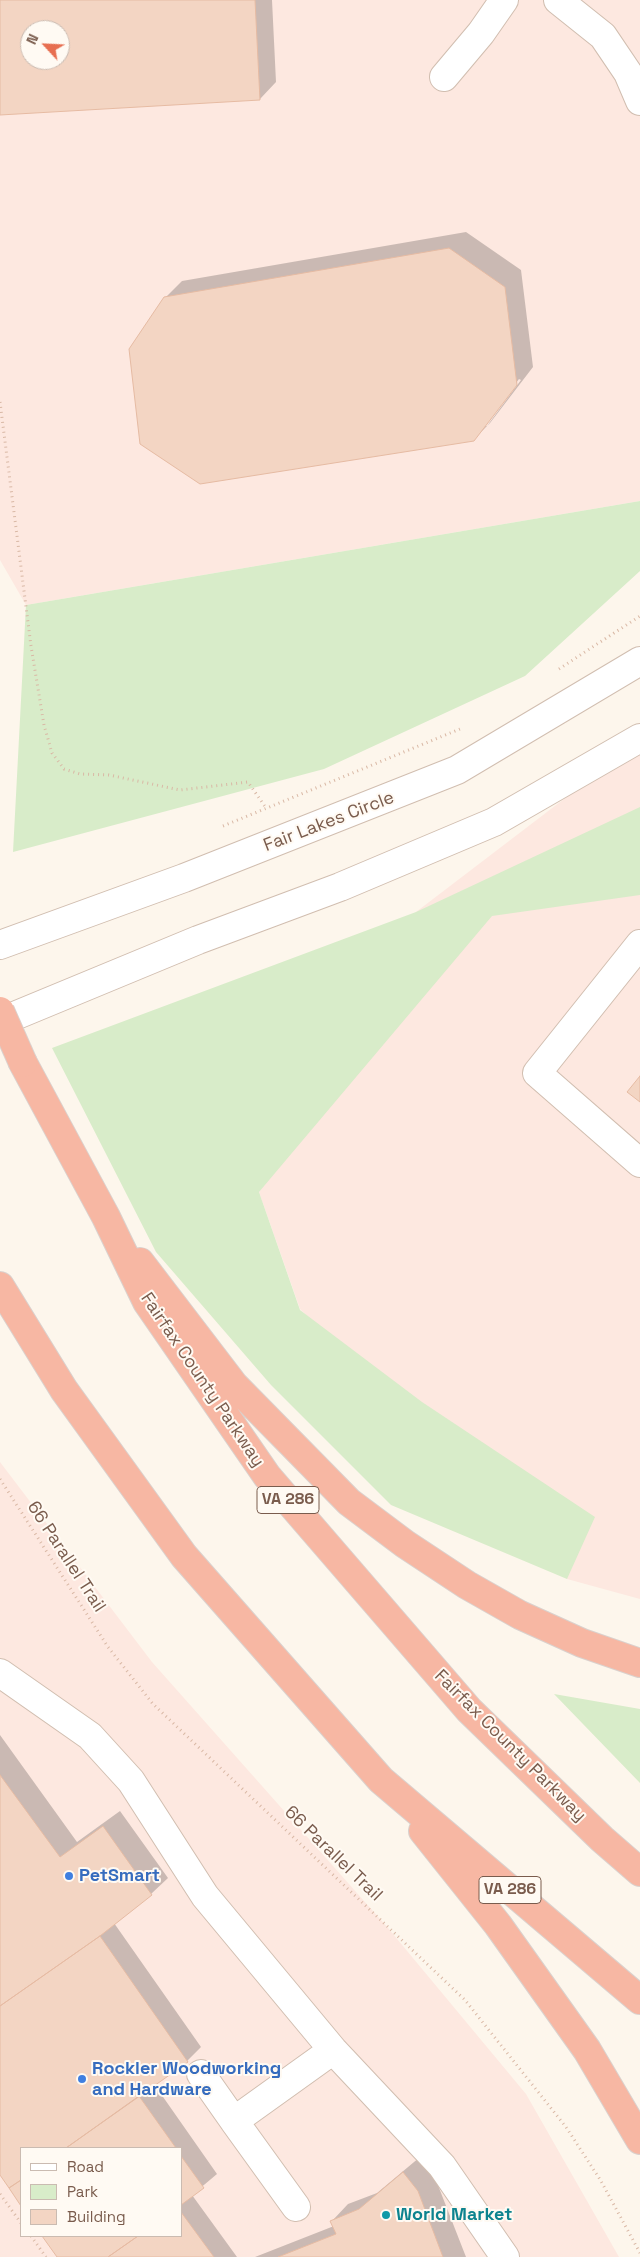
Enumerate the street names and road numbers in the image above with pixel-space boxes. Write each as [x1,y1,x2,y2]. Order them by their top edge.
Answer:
street label: Fair Lakes Circle [261,787,397,857]
street label: Fairfax County Parkway [136,1289,268,1471]
road number: VA 286 [257,1486,319,1514]
street label: 66 Parallel Trail [22,1498,110,1616]
street label: Fairfax County Parkway [430,1666,590,1826]
street label: 66 Parallel Trail [280,1802,386,1906]
road number: VA 286 [479,1876,541,1904]

